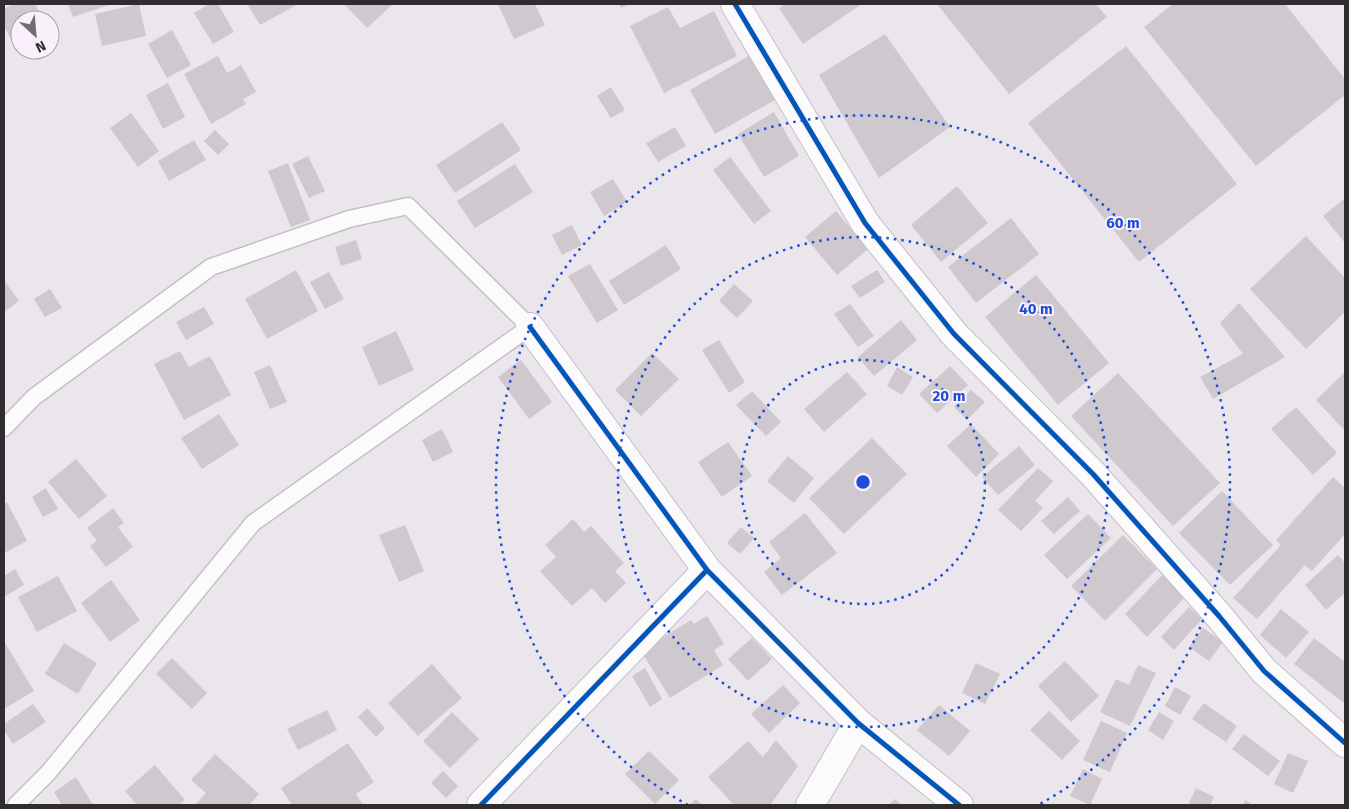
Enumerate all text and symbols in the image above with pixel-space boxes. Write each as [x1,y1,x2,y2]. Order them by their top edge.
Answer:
north arrow [10,10,60,60]
text: N [33,37,48,56]
text: 60 m [1106,214,1140,232]
text: 40 m [1019,300,1053,318]
text: 20 m [933,387,965,405]
centre of rings [854,473,872,491]

